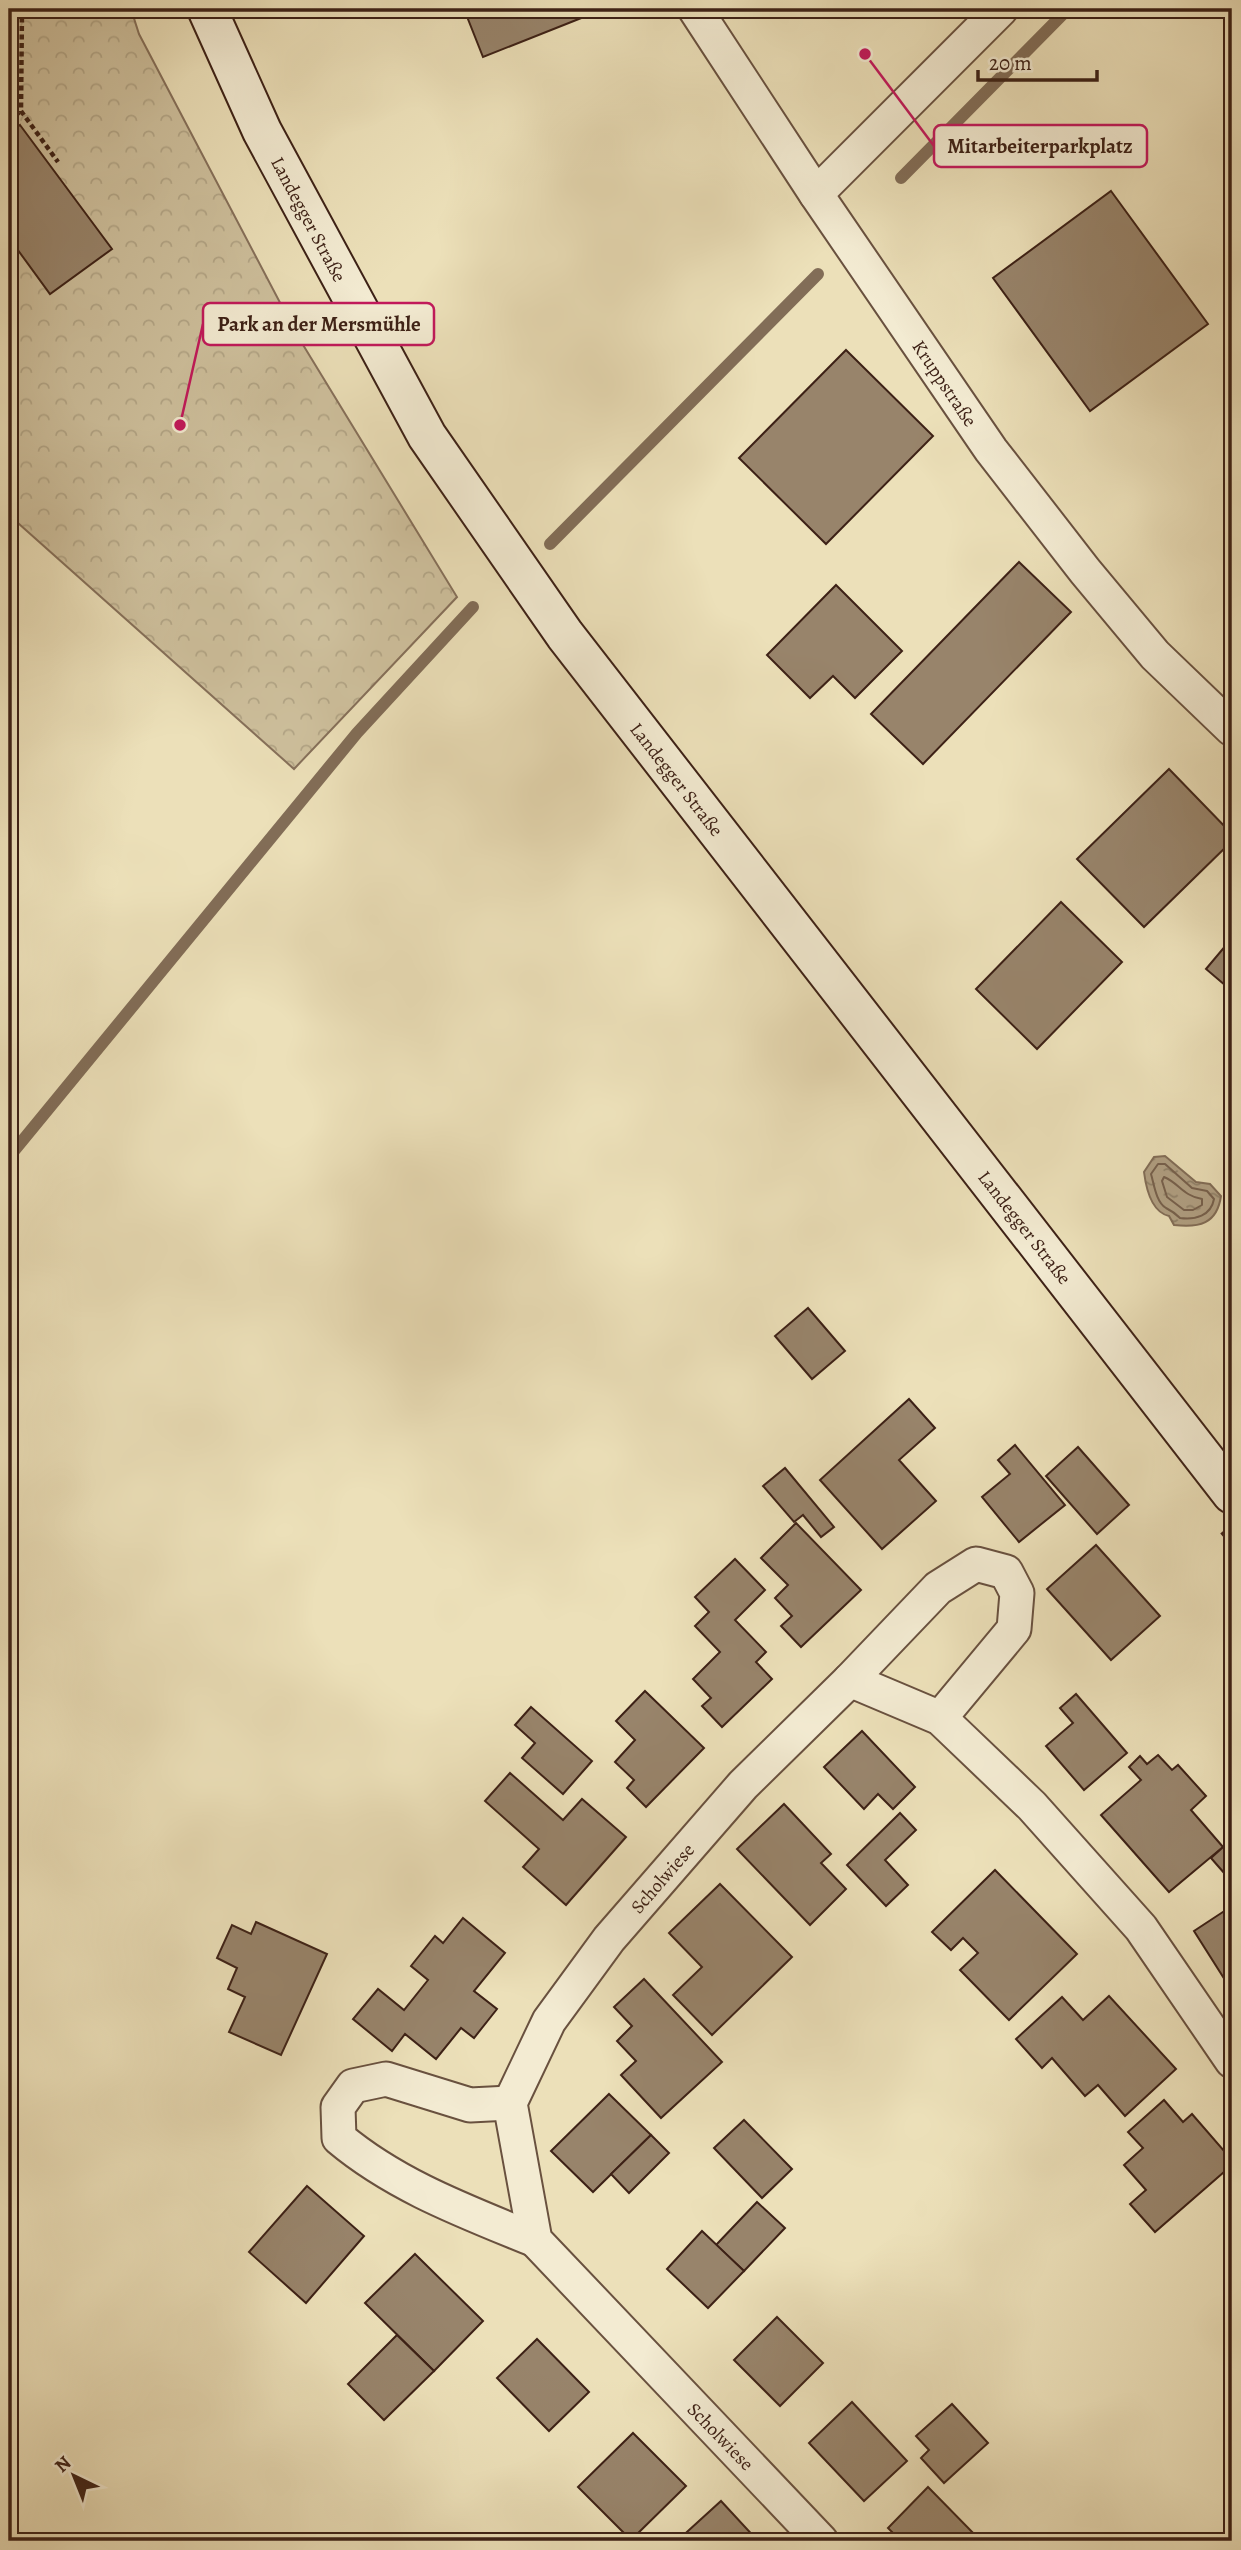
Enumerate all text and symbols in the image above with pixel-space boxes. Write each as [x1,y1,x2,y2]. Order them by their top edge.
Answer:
scale bar [978,38,1098,82]
text: 20 m [989,49,1032,77]
callout: Mitarbeiterparkplatz [934,125,1147,167]
text: Mitarbeiterparkplatz [947,132,1133,160]
street label: Landegger Straße [264,152,352,287]
callout: Park an der Mersmühle [203,303,434,345]
text: Park an der Mersmühle [217,310,421,338]
street label: Kruppstraße [906,335,983,432]
street label: Landegger Straße [623,717,729,842]
street label: Landegger Straße [971,1165,1077,1290]
street label: Scholwiese [625,1838,701,1919]
street label: Scholwiese [681,2397,759,2476]
north arrow [38,2442,108,2512]
text: N [49,2450,77,2479]

